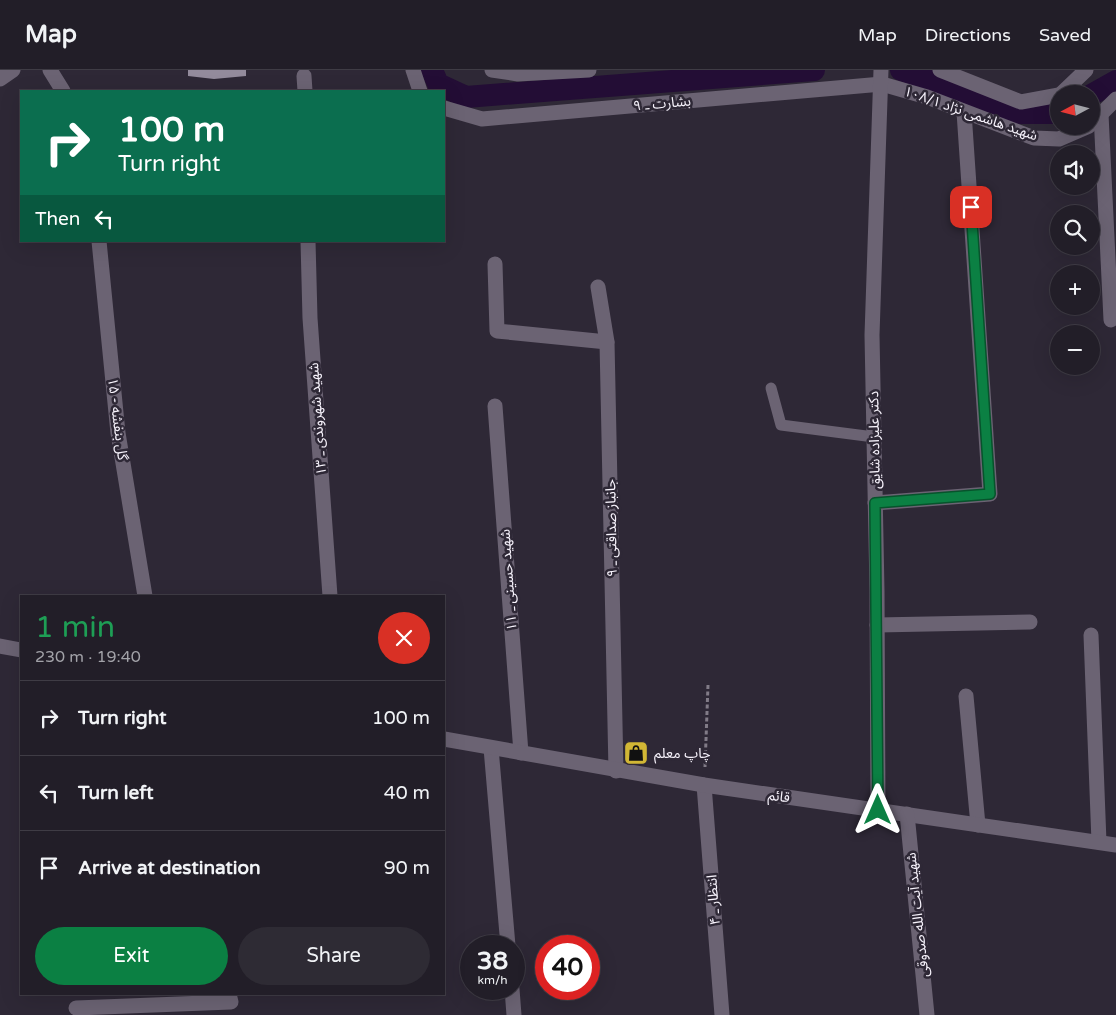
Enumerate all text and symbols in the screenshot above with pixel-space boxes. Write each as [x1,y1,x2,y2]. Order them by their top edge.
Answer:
text: Map [25,20,77,49]
text: Map [858,24,897,46]
text: Directions [925,24,1011,46]
text: Saved [1039,24,1091,46]
street label: شهید هاشمی نژاد ۱۰۸/۱ [902,83,1040,144]
north arrow [1050,85,1100,135]
map controls [1050,85,1100,375]
street label: بشارت ـ ۹ [632,92,692,114]
text: 100 m [118,109,225,151]
icon: right [35,110,100,175]
button: sound [1050,145,1100,195]
text: Turn right [118,151,220,177]
pin [950,186,992,228]
icon: arrive [957,193,985,221]
icon: left [90,205,118,233]
button: search [1050,205,1100,255]
text: Then [35,208,80,230]
button: + [1050,265,1100,315]
button: − [1050,325,1100,375]
street label: شهید شهروندی ـ ۱۳ [305,362,330,476]
street label: گل بنفشه - ۱۵ [104,377,131,461]
street label: دکتر علیزاده شایق [865,390,885,489]
street label: جانباز صداقتی ـ ۹ [602,479,621,577]
street label: شهید حسینی ـ ۱۱ [496,529,521,631]
text: 1 min [35,609,115,646]
button: close [378,612,430,664]
text: 230 m · 19:40 [35,647,141,667]
icon: right [35,704,63,732]
text: Turn right [78,707,166,729]
text: 100 m [372,707,430,729]
shop icon: چاپ معلم [623,740,649,766]
place label: چاپ معلم [654,745,711,764]
icon: left [35,779,63,807]
text: Turn left [78,782,154,804]
text: 40 m [384,782,430,804]
position arrow [851,783,903,835]
street label: قائم [767,787,791,808]
street label: شهید آیت الله صدوقی [902,852,933,978]
icon: arrive [35,854,63,882]
text: Arrive at destination [78,857,261,879]
text: 90 m [384,857,430,879]
street label: انتظار ـ ۴ [703,874,724,926]
button: Exit [35,927,228,985]
button: Share [238,927,430,985]
speed limit sign: 40 [535,935,600,1000]
text: 38 [477,946,508,976]
text: km/h [477,973,508,987]

